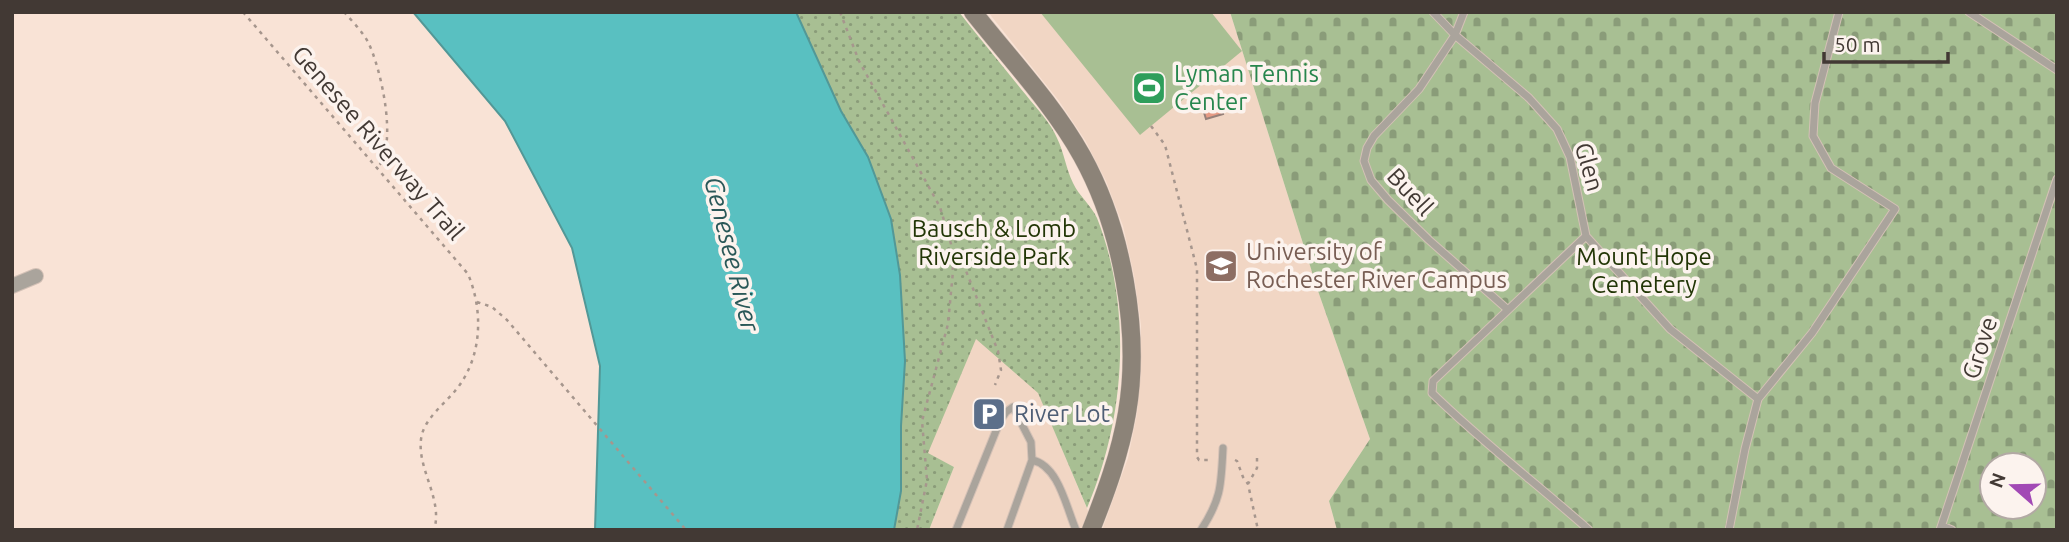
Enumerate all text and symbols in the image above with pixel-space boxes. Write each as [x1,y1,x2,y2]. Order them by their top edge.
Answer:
scale bar [1824,21,1948,65]
text: 50 m [1834,32,1881,56]
street label: Genesee Riverway Trail [287,40,470,245]
place label: Lyman Tennis Center [1174,60,1319,115]
sports icon: Lyman Tennis Center [1130,69,1168,107]
street label: Glen [1570,140,1609,194]
street label: Buell [1382,162,1439,221]
water label: Genesee River [699,173,766,335]
park label: Bausch & Lomb Riverside Park [912,215,1076,270]
place label: University of Rochester River Campus [1246,238,1507,293]
park label: Mount Hope Cemetery [1576,243,1712,298]
school or university icon: University of Rochester River Campus [1202,247,1240,285]
street label: Grove [1957,313,2002,382]
parking icon: River Lot [970,395,1008,433]
place label: River Lot [1014,400,1111,427]
north arrow [1978,451,2048,521]
text: N [1984,470,2010,491]

